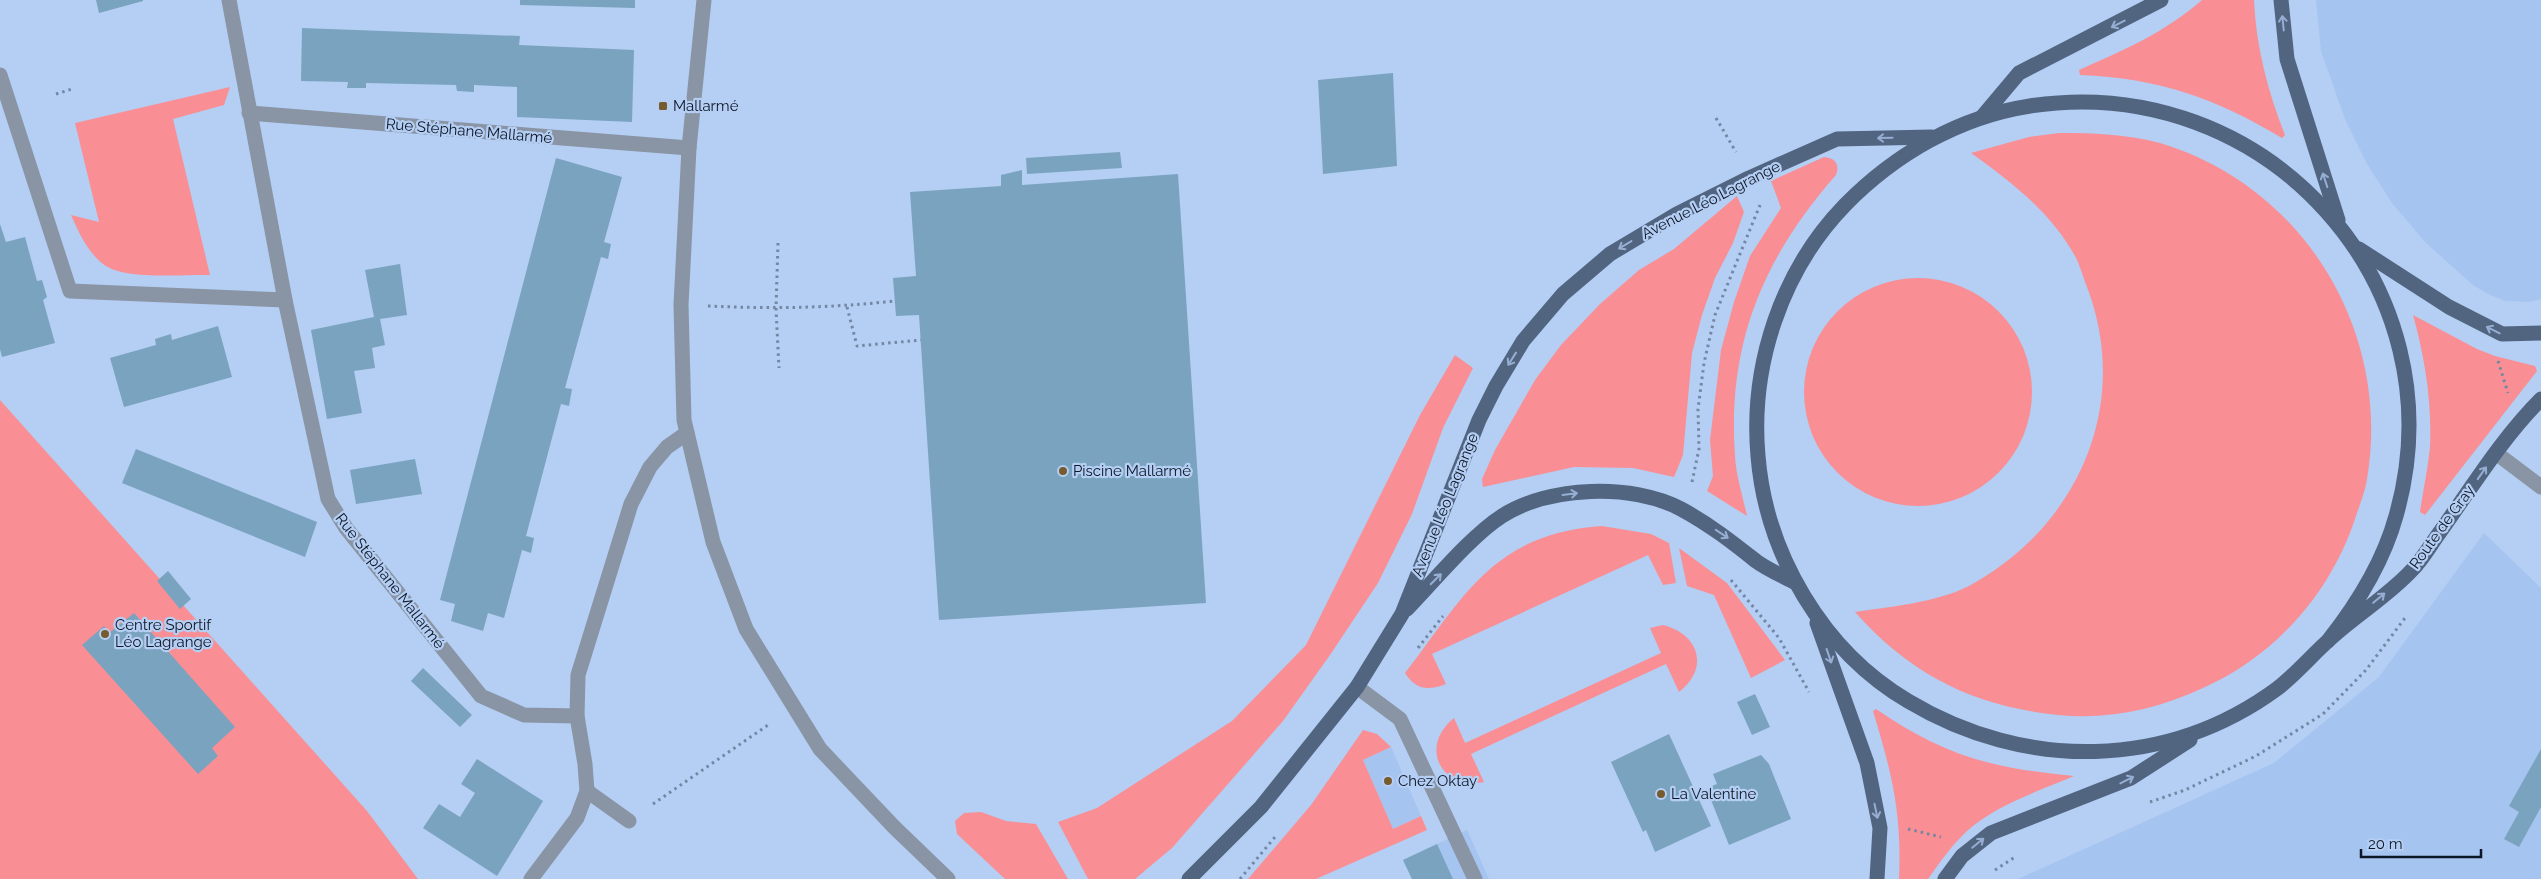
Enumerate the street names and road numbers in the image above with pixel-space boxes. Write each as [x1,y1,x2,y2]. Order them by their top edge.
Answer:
street label: Rue Stéphane Mallarmé [385,115,553,147]
street label: Avenue Léo Lagrange [1639,157,1783,243]
street label: Avenue Léo Lagrange [1408,431,1482,579]
street label: Route de Gray [2406,482,2478,572]
street label: Rue Stéphane Mallarmé [332,510,449,652]

